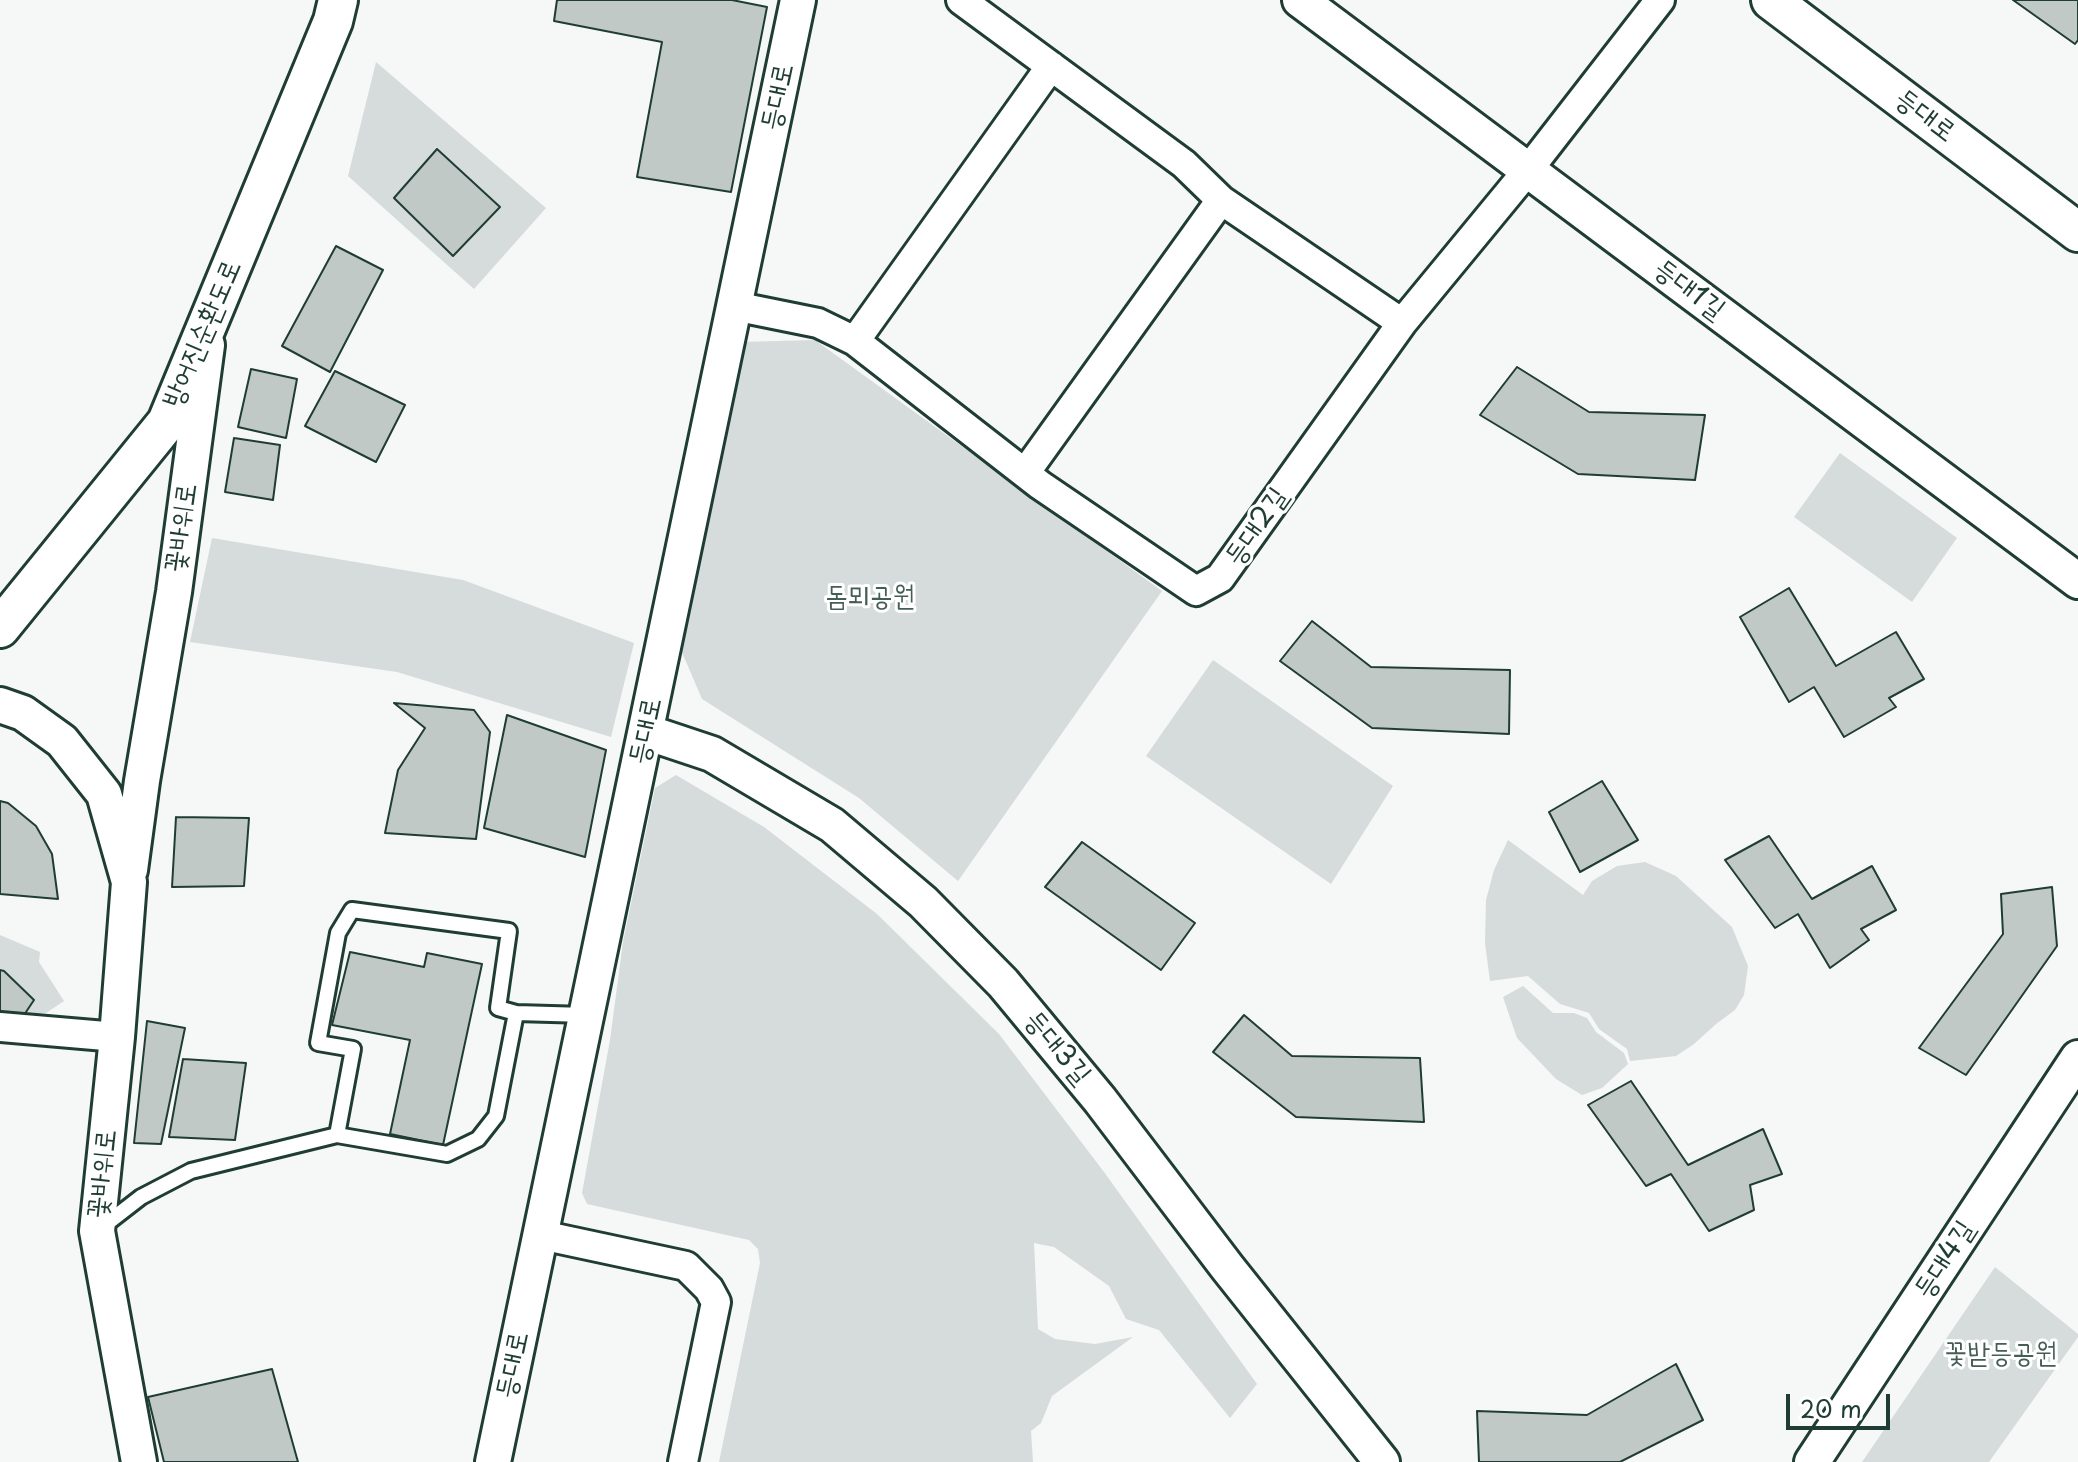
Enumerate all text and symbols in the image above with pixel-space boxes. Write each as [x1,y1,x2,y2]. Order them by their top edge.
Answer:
street label: 등대로 [755,60,801,134]
street label: 등대로 [1888,82,1962,150]
street label: 등대1길 [1647,252,1731,328]
street label: 방어진순환도로 [157,255,249,413]
street label: 꽃바위로 [159,481,205,575]
street label: 등대2길 [1218,482,1296,572]
park label: 돔뫼공원 [825,580,915,614]
street label: 등대로 [623,694,669,768]
street label: 등대3길 [1016,1004,1098,1092]
street label: 꽃바위로 [82,1127,124,1221]
street label: 등대4길 [1907,1215,1983,1305]
street label: 등대로 [490,1328,536,1402]
park label: 꽃받등공원 [1945,1337,2057,1371]
scale bar [1790,1378,1894,1428]
text: 20 m [1800,1390,1862,1426]

